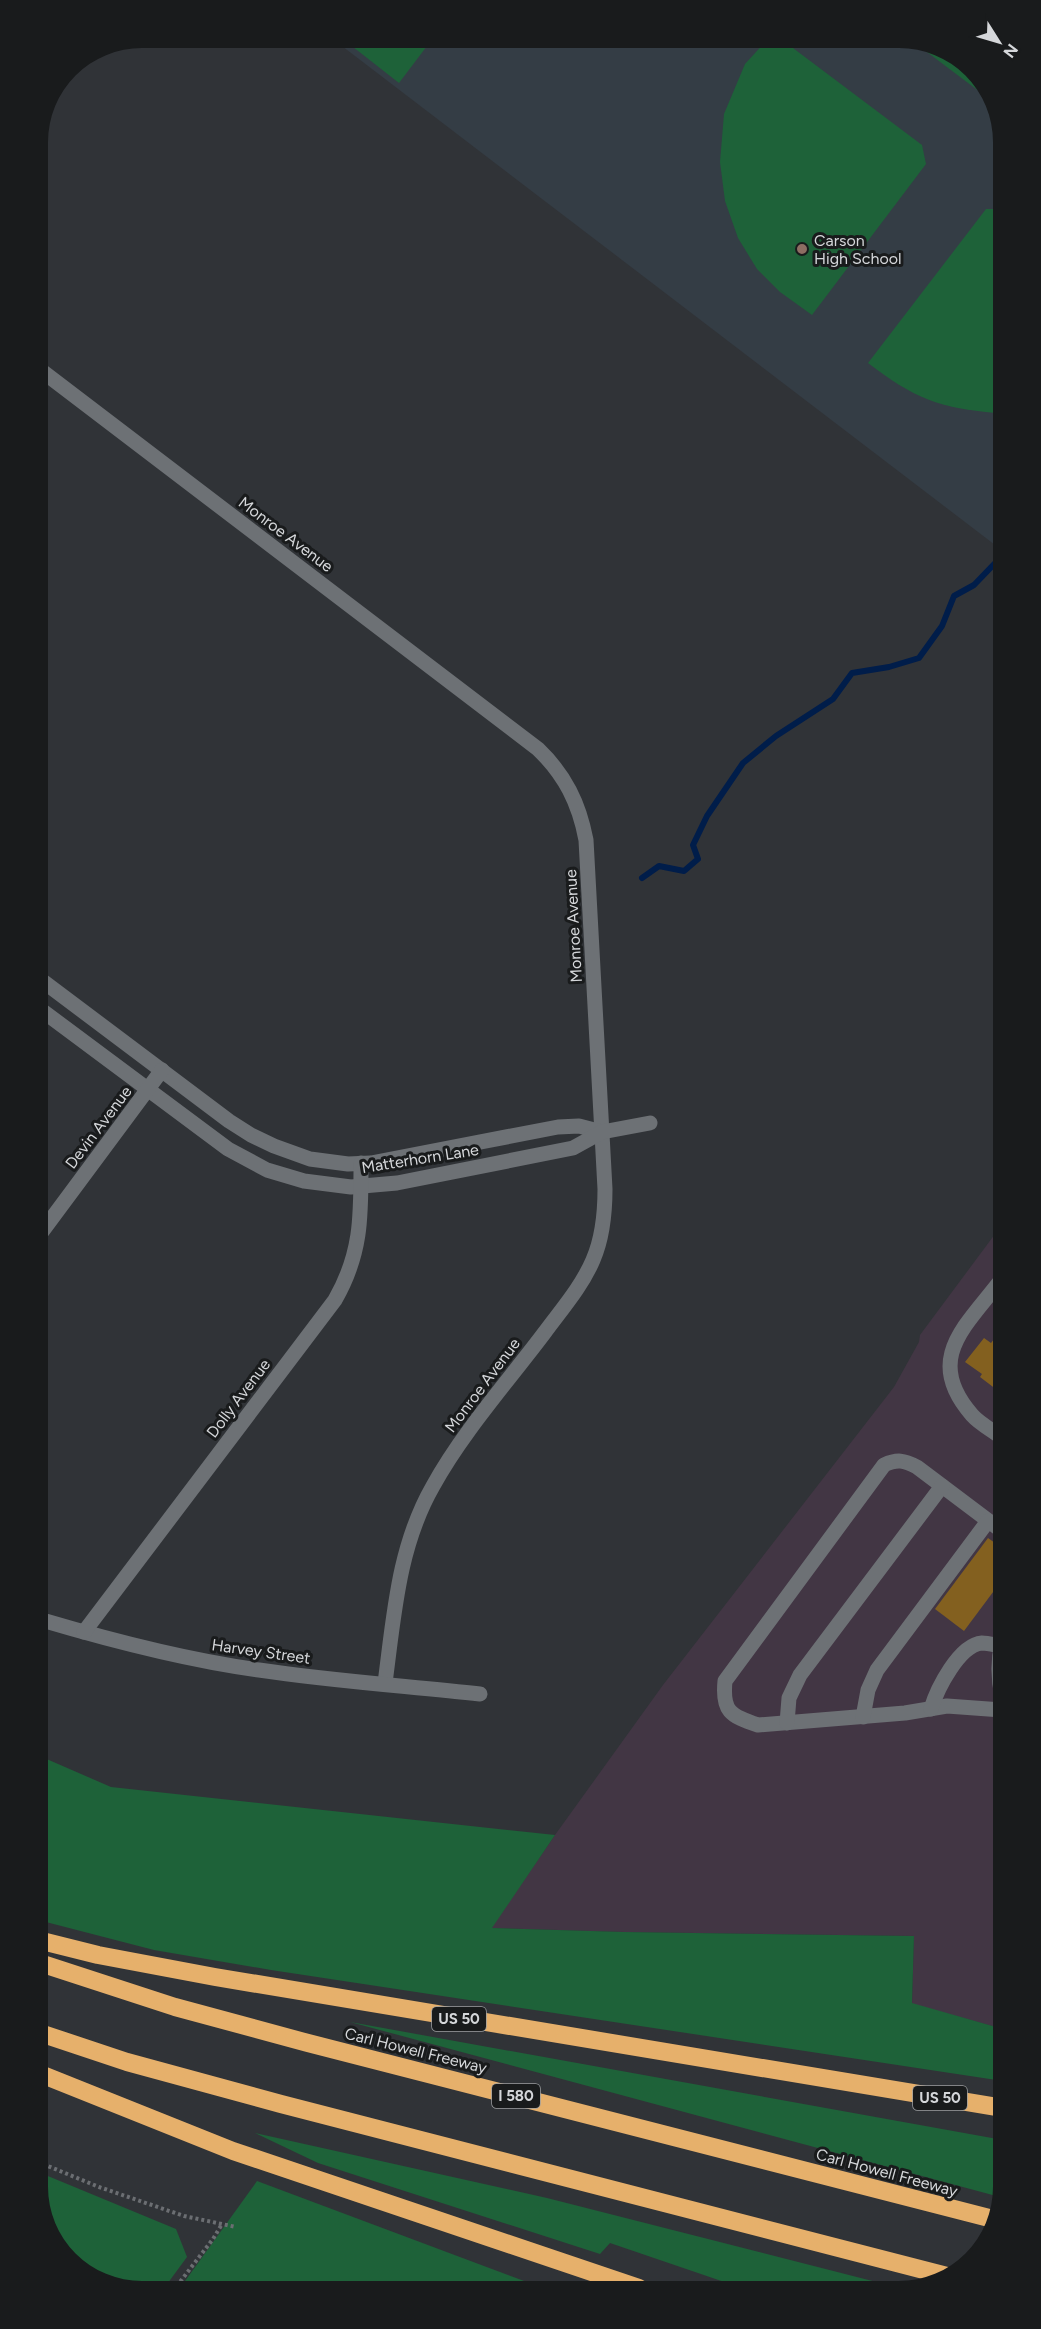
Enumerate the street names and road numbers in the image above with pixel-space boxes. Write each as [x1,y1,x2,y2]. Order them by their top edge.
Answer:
street label: Monroe Avenue [235,493,337,576]
street label: Monroe Avenue [561,869,586,983]
street label: Devin Avenue [61,1082,136,1172]
street label: Matterhorn Lane [360,1140,480,1177]
street label: Monroe Avenue [441,1334,524,1436]
street label: Dolly Avenue [203,1355,274,1441]
street label: Harvey Street [210,1635,311,1668]
road number: US 50 [432,2007,486,2031]
street label: Carl Howell Freeway [343,2024,489,2077]
road number: I 580 [492,2084,540,2108]
road number: US 50 [913,2086,967,2110]
street label: Carl Howell Freeway [814,2144,960,2201]

